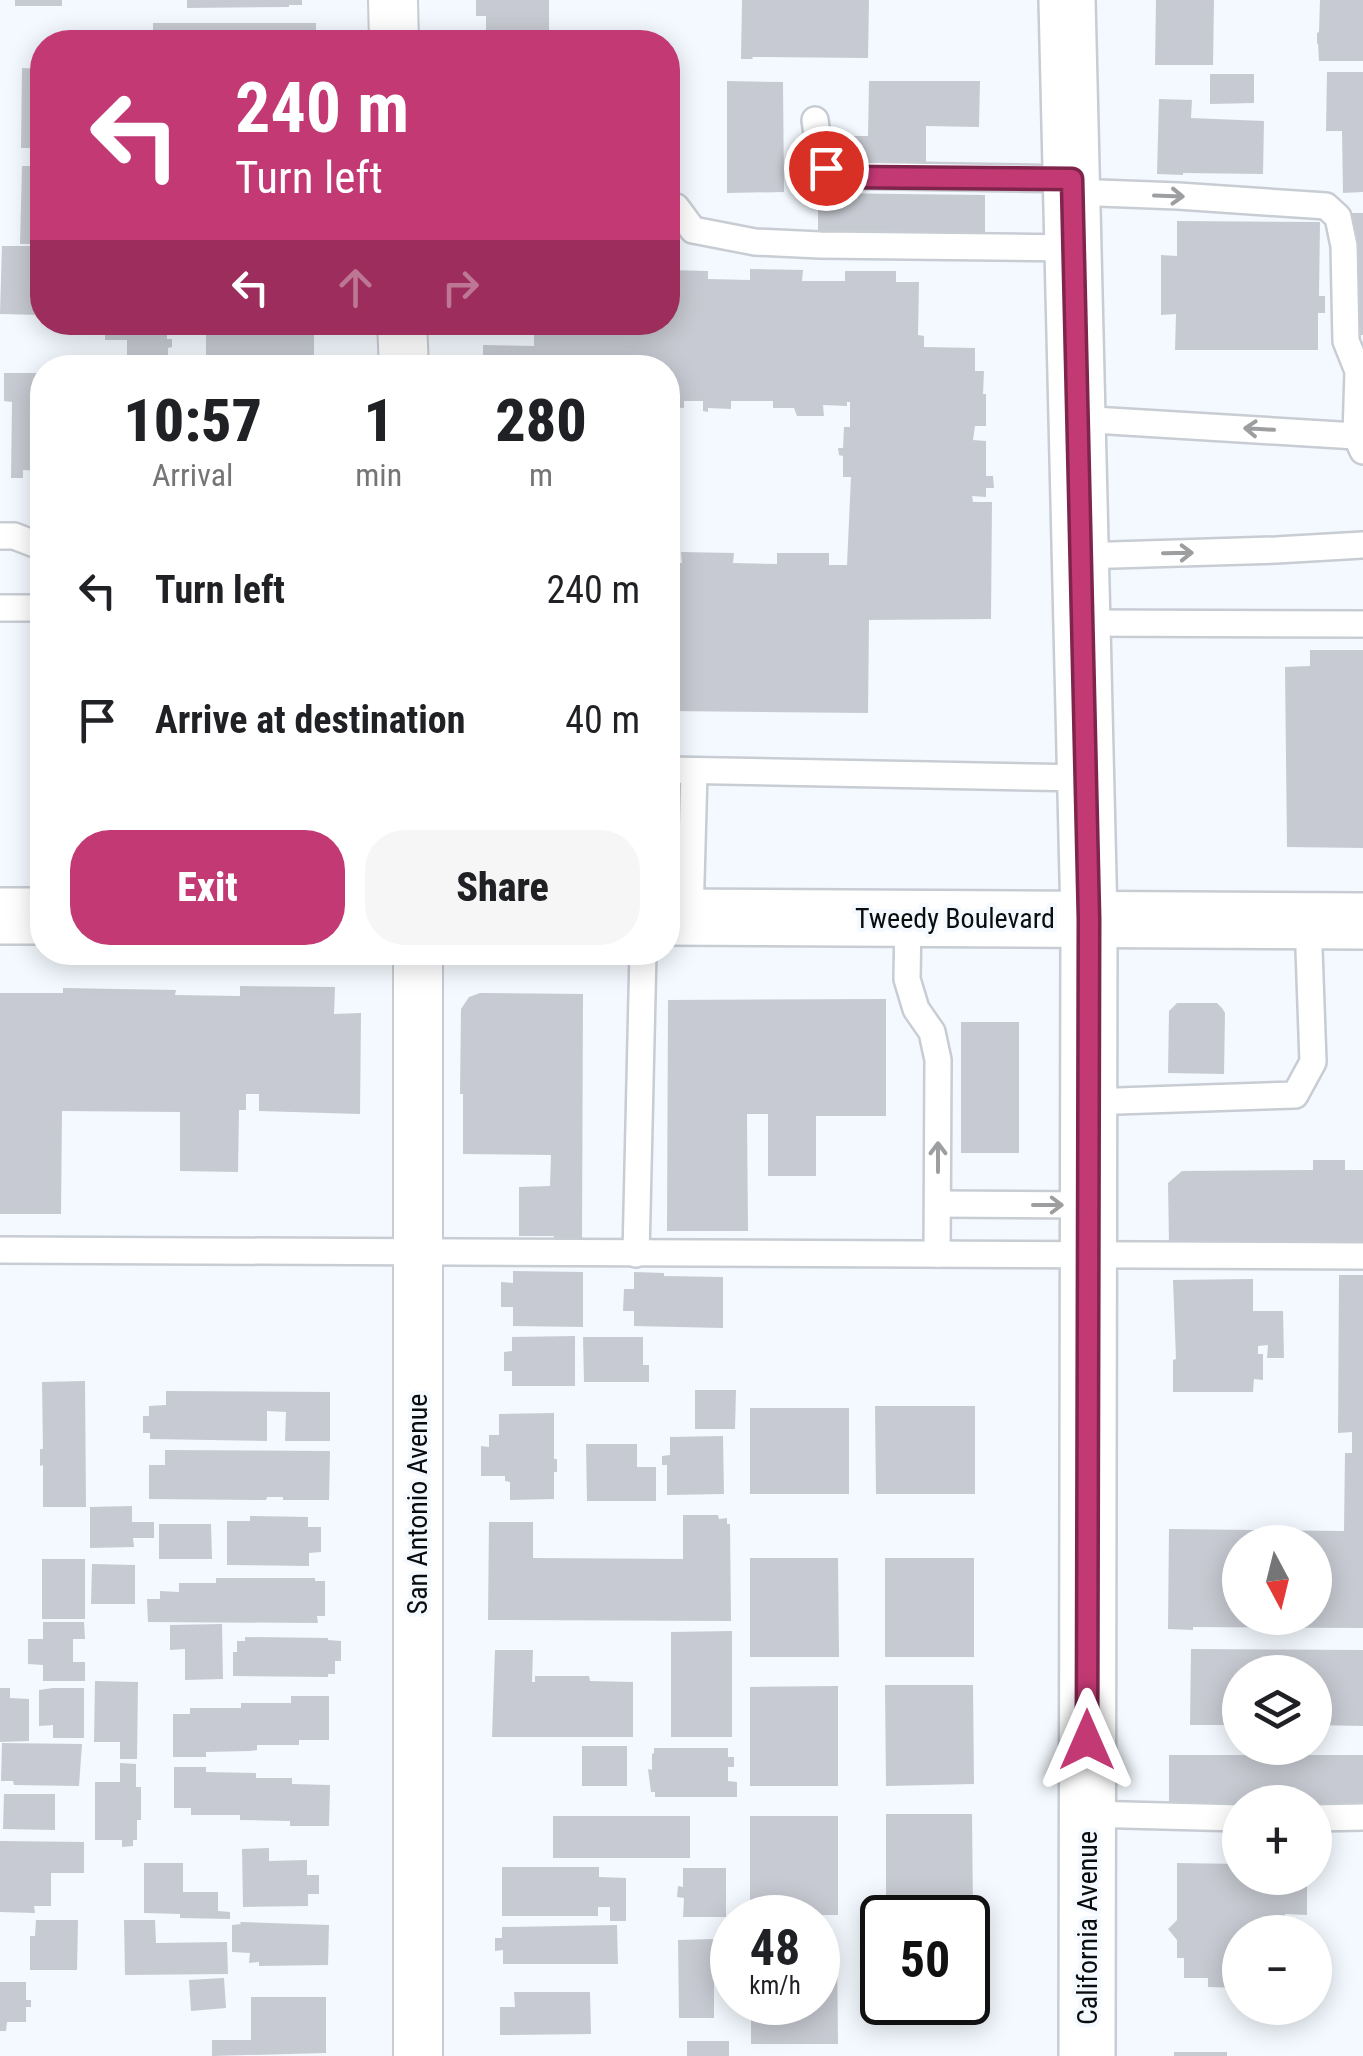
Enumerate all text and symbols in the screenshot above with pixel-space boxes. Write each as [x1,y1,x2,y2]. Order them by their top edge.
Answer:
text: 240 m [235,67,409,149]
icon: left [70,70,200,200]
pin [784,126,869,211]
icon: arrive [799,141,854,196]
text: Turn left [235,151,383,204]
one-way arrow [1153,186,1185,205]
icon: left [223,260,278,315]
icon: ahead [328,260,383,315]
icon: right [433,260,488,315]
text: 10:57 [123,385,262,456]
text: 1 [363,385,394,456]
text: 280 [495,385,587,456]
one-way arrow [1244,419,1276,438]
text: Arrival [152,456,233,494]
text: min [355,456,402,494]
text: m [529,456,553,494]
one-way arrow [1160,544,1193,562]
icon: left [70,563,125,618]
text: Turn left [155,568,285,612]
text: 240 m [546,568,640,612]
icon: arrive [70,693,125,748]
text: Arrive at destination [155,698,465,742]
text: 40 m [565,698,640,742]
button: Exit [70,830,345,945]
button: Share [365,830,640,945]
street label: Tweedy Boulevard [855,902,1055,935]
one-way arrow [928,1141,948,1174]
one-way arrow [1030,1196,1063,1214]
street label: San Antonio Avenue [401,1394,434,1614]
north arrow [1222,1525,1332,1635]
map controls [1222,1525,1332,2025]
button: layers [1222,1655,1332,1765]
position arrow [1035,1688,1139,1792]
button: + [1222,1785,1332,1895]
street label: California Avenue [1071,1831,1104,2025]
speed limit sign: 50 [860,1895,990,2025]
button: − [1222,1915,1332,2025]
text: 48 [750,1919,800,1977]
text: km/h [749,1971,801,2000]

